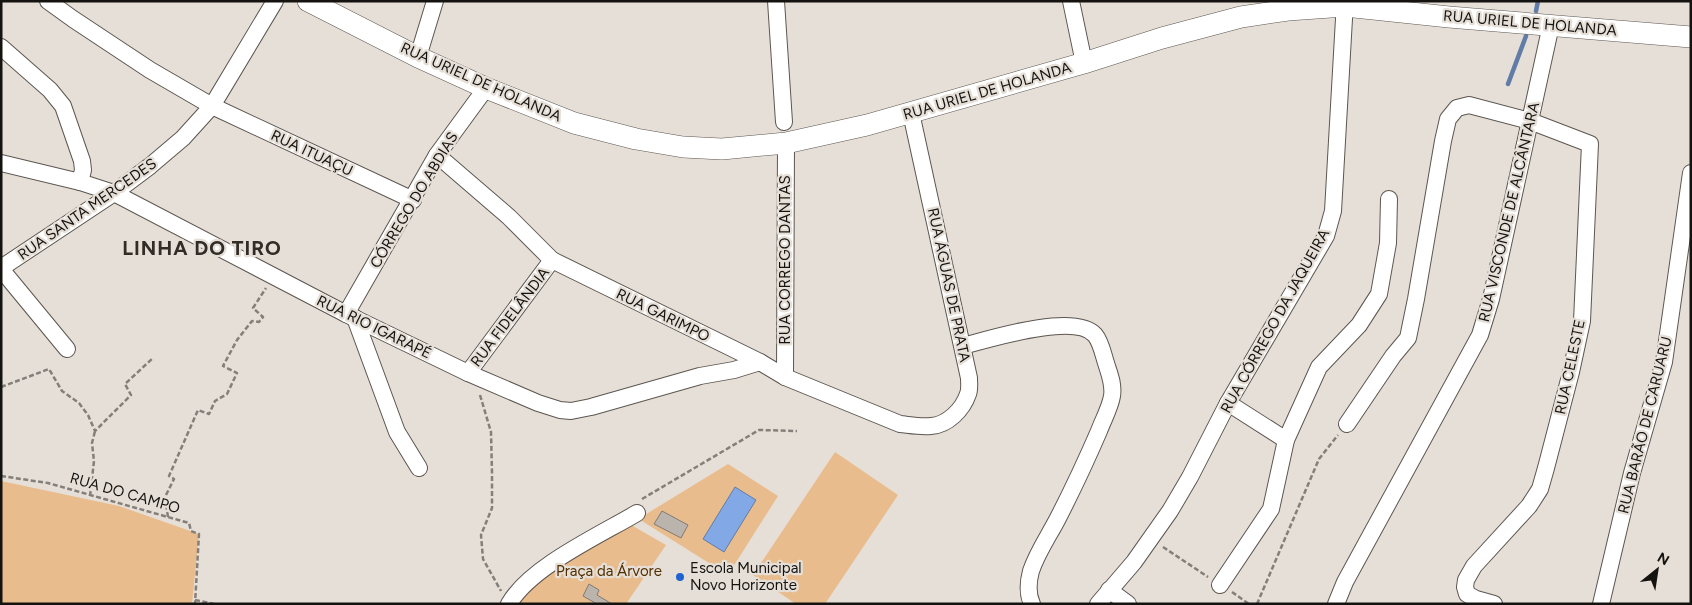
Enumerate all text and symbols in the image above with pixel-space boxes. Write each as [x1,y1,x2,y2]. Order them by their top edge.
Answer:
street label: RUA URIEL DE HOLANDA [1442,6,1618,40]
street label: RUA URIEL DE HOLANDA [398,38,564,126]
street label: RUA URIEL DE HOLANDA [901,58,1073,124]
street label: RUA VISCONDE DE ALCÂNTARA [1475,100,1543,324]
street label: RUA ITUAÇU [268,126,356,180]
street label: CÓRREGO DO ABDIAS [366,129,462,271]
street label: RUA SANTA MERCEDES [14,154,160,264]
street label: RUA CORREGO DANTAS [776,175,794,345]
street label: RUA ÁGUAS DE PRATA [924,206,974,364]
street label: RUA CÓRREGO DA JAQUEIRA [1217,226,1333,416]
district label: LINHA DO TIRO [122,236,282,260]
street label: RUA FIDELÂNDIA [467,264,553,370]
street label: RUA GARIMPO [613,285,713,345]
street label: RUA RIO IGARAPÉ [314,291,434,363]
street label: RUA CELESTE [1551,318,1589,416]
street label: RUA BARÃO DE CARUARU [1614,334,1676,516]
street label: RUA DO CAMPO [68,469,182,517]
north arrow [1632,545,1682,595]
text: N [1654,549,1672,569]
place label: Escola Municipal Novo Horizonte [690,559,802,594]
park label: Praça da Árvore [556,562,662,580]
marker: Escola Municipal Novo Horizonte [674,571,686,583]

